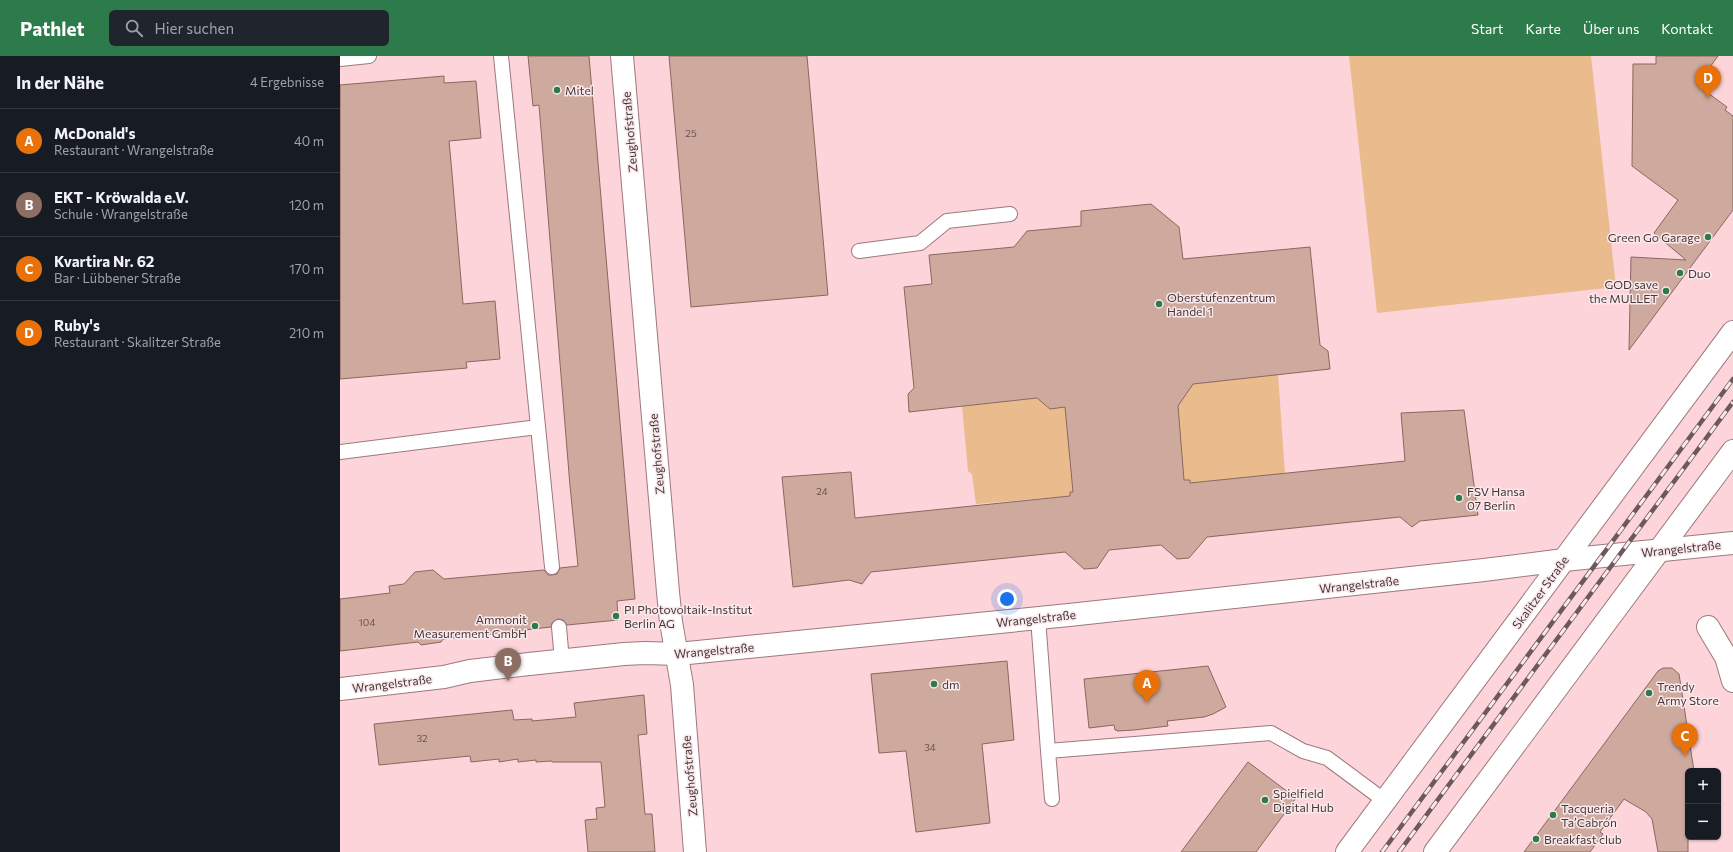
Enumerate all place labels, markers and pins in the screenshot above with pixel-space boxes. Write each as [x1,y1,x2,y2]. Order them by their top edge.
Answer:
pin: D [1695,65,1721,98]
place label: Mitel [565,83,594,97]
marker: Mitel [552,85,562,95]
place label: Green Go Garage [1608,230,1700,244]
marker: Green Go Garage [1703,232,1713,242]
place label: Duo [1688,266,1711,280]
marker: Duo [1675,268,1685,278]
place label: GOD save the MULLET [1589,277,1658,305]
marker: GOD save the MULLET [1661,286,1671,296]
place label: Oberstufenzentrum Handel 1 [1167,290,1276,318]
marker: Oberstufenzentrum Handel 1 [1154,299,1164,309]
place label: FSV Hansa 07 Berlin [1467,484,1525,512]
marker: FSV Hansa 07 Berlin [1454,493,1464,503]
place label: PI Photovoltaik-Institut Berlin AG [624,602,753,630]
marker: PI Photovoltaik-Institut Berlin AG [611,611,621,621]
place label: Ammonit Measurement GmbH [414,612,527,640]
marker: Ammonit Measurement GmbH [530,621,540,631]
pin: B [495,648,521,681]
pin: A [1134,670,1160,703]
place label: dm [942,677,959,691]
marker: dm [929,679,939,689]
place label: Trendy Army Store [1657,679,1719,707]
marker: Trendy Army Store [1644,688,1654,698]
pin: C [1672,723,1698,756]
place label: Spielfield Digital Hub [1273,786,1334,814]
marker: Spielfield Digital Hub [1260,795,1270,805]
place label: Tacqueria Ta’Cabrón [1561,801,1617,829]
marker: Tacqueria Ta’Cabrón [1548,810,1558,820]
place label: Breakfast club [1544,832,1622,846]
marker: Breakfast club [1531,834,1541,844]

